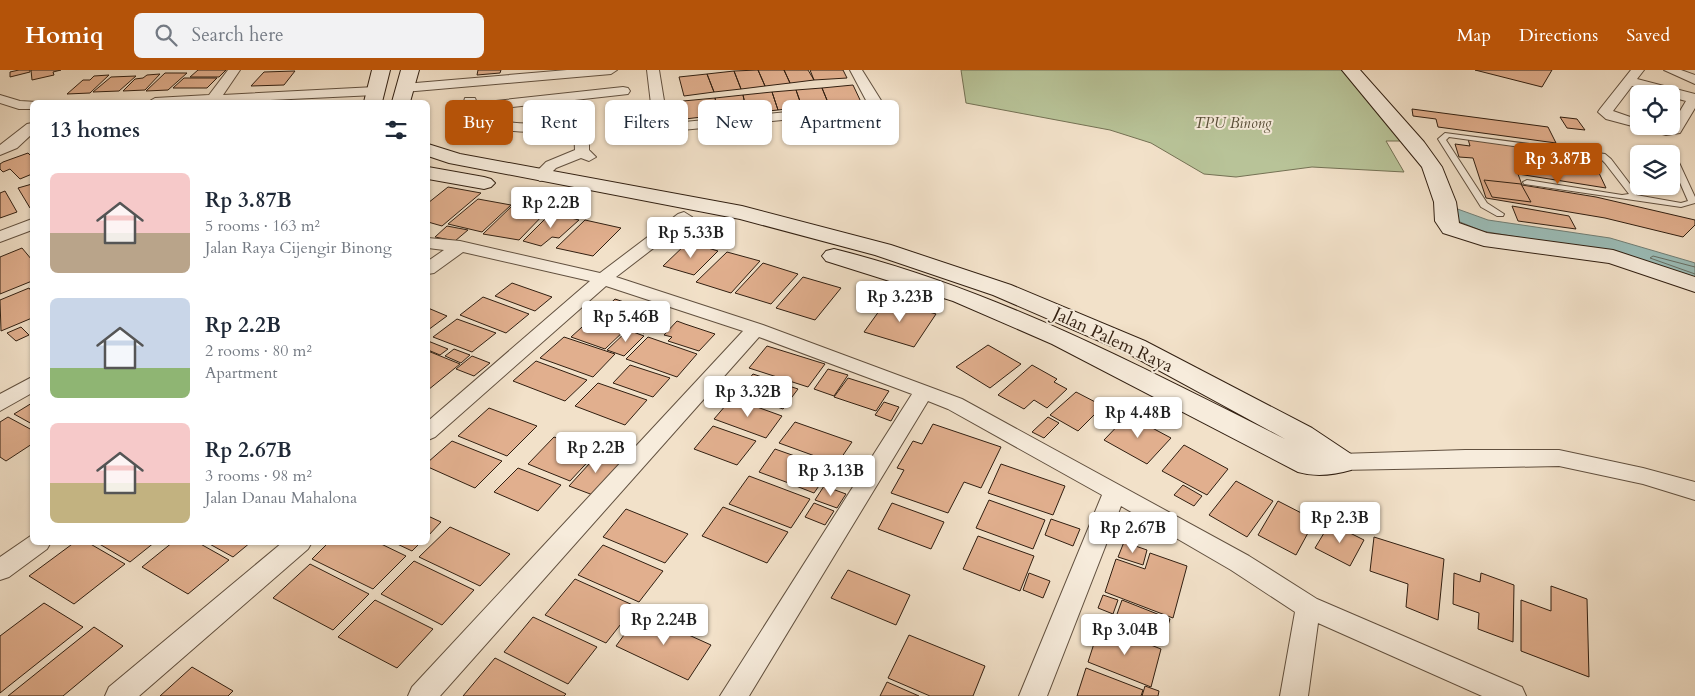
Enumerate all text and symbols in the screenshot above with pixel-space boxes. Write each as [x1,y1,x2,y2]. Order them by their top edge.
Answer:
search box [134,13,484,58]
text: Homiq [25,19,104,52]
icon: search [152,21,180,49]
text: Search here [192,22,284,48]
text: Map [1457,23,1491,48]
text: Directions [1519,23,1598,48]
text: Saved [1626,23,1670,48]
map controls [1630,85,1680,195]
button: locate [1630,85,1680,135]
chip: Buy [445,100,513,145]
chip: Rent [523,100,595,145]
chip: Filters [605,100,688,145]
chip: New [698,100,772,145]
chip: Apartment [782,100,899,145]
park label: TPU Binong [1194,113,1272,133]
text: 13 homes [50,116,140,145]
icon: filters [382,116,410,144]
pin: Rp 3.87B [1506,142,1610,185]
button: layers [1630,145,1680,195]
text: Rp 3.87B [1525,148,1591,170]
text: Rp 3.87B [205,186,292,215]
pin: Rp 2.2B [505,186,597,229]
text: Rp 2.2B [522,192,580,214]
icon: home [90,193,150,253]
text: 5 rooms · 163 m² [205,215,320,237]
pin: Rp 5.33B [639,216,743,259]
text: Rp 5.33B [658,222,724,244]
text: Jalan Raya Cijengir Binong [205,237,392,259]
pin: Rp 3.23B [848,280,952,323]
text: Rp 3.23B [867,286,933,308]
pin: Rp 5.46B [574,300,678,343]
street label: Jalan Palem Raya [1046,300,1177,379]
text: Rp 5.46B [593,306,659,328]
text: Rp 2.2B [205,311,281,340]
icon: home [90,318,150,378]
text: 2 rooms · 80 m² [205,340,312,362]
text: Apartment [205,362,278,384]
pin: Rp 3.32B [696,376,800,418]
text: Rp 3.32B [715,381,781,403]
pin: Rp 4.48B [1086,396,1190,439]
text: Rp 4.48B [1105,402,1171,424]
pin: Rp 2.2B [550,432,642,474]
text: Rp 2.67B [205,436,292,465]
text: Rp 2.2B [567,437,625,459]
icon: home [90,443,150,503]
pin: Rp 3.13B [779,454,883,497]
text: Rp 3.13B [798,460,864,482]
text: 3 rooms · 98 m² [205,465,312,487]
text: Jalan Danau Mahalona [205,487,357,509]
pin: Rp 2.3B [1294,502,1386,544]
text: Rp 2.3B [1311,507,1369,529]
pin: Rp 2.67B [1081,512,1185,554]
text: Rp 2.67B [1100,517,1166,539]
pin: Rp 2.24B [612,604,716,646]
text: Rp 2.24B [631,609,697,631]
pin: Rp 3.04B [1073,614,1177,656]
text: Rp 3.04B [1092,619,1158,641]

